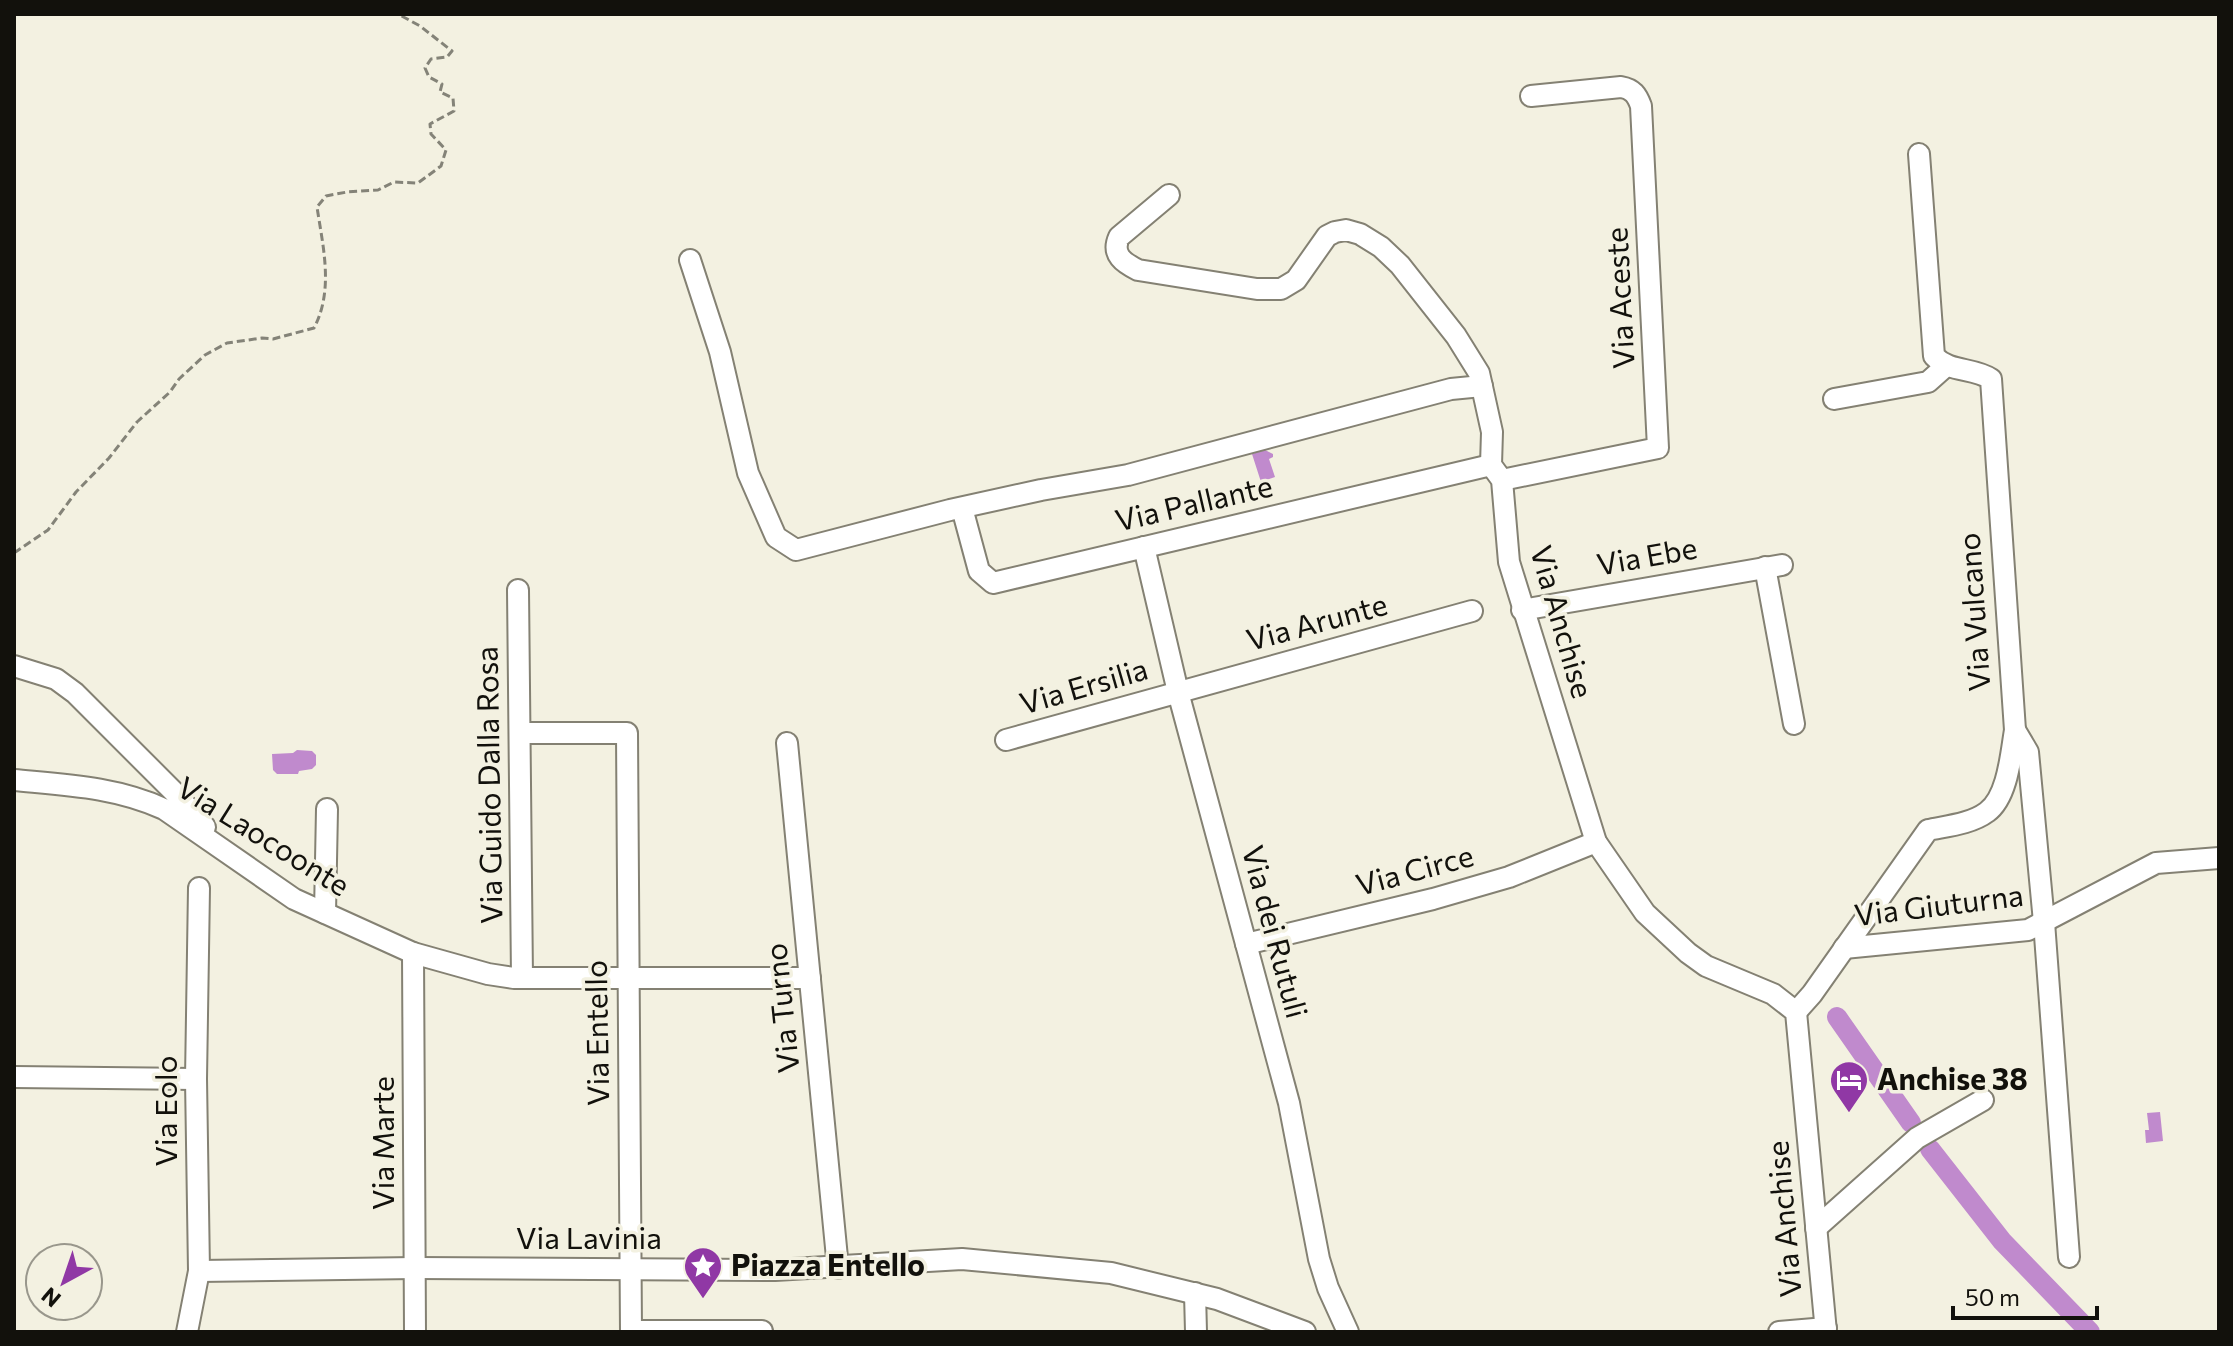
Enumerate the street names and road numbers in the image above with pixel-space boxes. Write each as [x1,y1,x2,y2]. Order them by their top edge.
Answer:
street label: Via Aceste [1596,226,1641,370]
street label: Via Pallante [1111,466,1276,538]
street label: Via Ebe [1594,528,1700,582]
street label: Via Vulcano [1949,532,1997,693]
street label: Via Anchise [1524,541,1603,702]
street label: Via Arunte [1242,584,1391,657]
street label: Via Guido Dalla Rosa [467,646,508,924]
street label: Via Ersilia [1015,649,1152,720]
street label: Via Laocoonte [171,767,357,903]
street label: Via Circe [1352,835,1477,902]
street label: Via dei Rutuli [1236,841,1317,1022]
street label: Via Giuturna [1852,875,2025,932]
street label: Via Turno [755,942,806,1075]
street label: Via Entello [576,960,615,1106]
street label: Via Eolo [146,1055,183,1167]
street label: Via Marte [363,1076,400,1210]
street label: Via Anchise [1757,1139,1808,1299]
street label: Via Lavinia [516,1218,662,1255]

